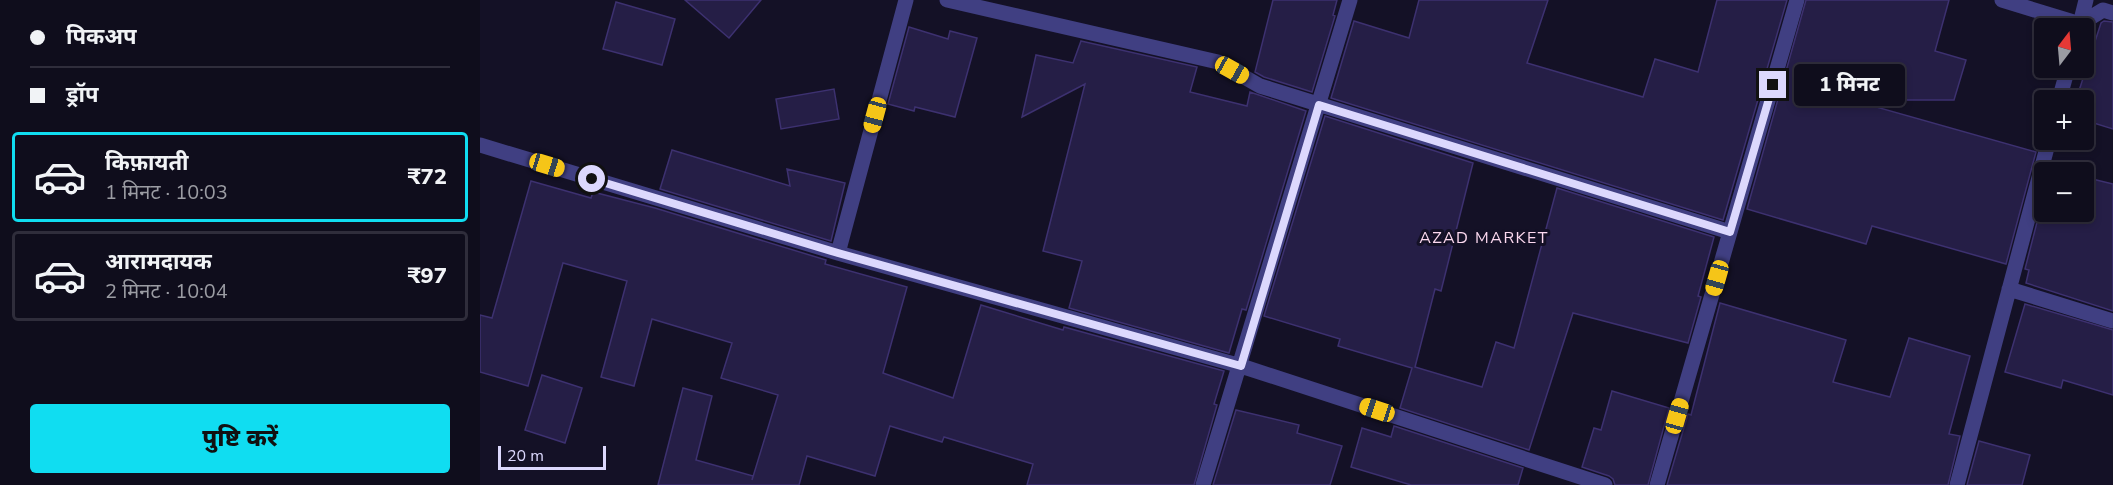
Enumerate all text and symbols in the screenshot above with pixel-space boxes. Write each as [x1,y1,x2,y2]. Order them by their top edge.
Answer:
north arrow [2034,18,2094,78]
map controls [2034,18,2094,222]
text: पिकअप [66,22,137,52]
car [1212,53,1252,87]
callout: 1 मिनट [1794,64,1905,106]
route end [1759,71,1786,98]
text: 1 मिनट [1819,71,1880,98]
text: ड्रॉप [66,80,99,110]
button: + [2034,90,2094,150]
car [862,95,888,135]
text: किफ़ायती [105,148,189,178]
icon: car [33,150,87,204]
car [527,151,567,179]
text: ₹72 [407,162,447,192]
button: − [2034,162,2094,222]
route start [578,165,605,192]
text: 1 मिनट · 10:03 [105,179,228,206]
district label: AZAD MARKET [1419,227,1549,249]
text: आरामदायक [105,247,212,277]
icon: car [33,249,87,303]
car [1703,258,1731,298]
text: ₹97 [407,261,447,291]
text: 2 मिनट · 10:04 [105,278,228,305]
car [1357,396,1397,424]
car [1663,396,1691,436]
button: पुष्टि करें [30,404,450,473]
scale bar [498,443,606,470]
text: 20 m [507,445,544,467]

